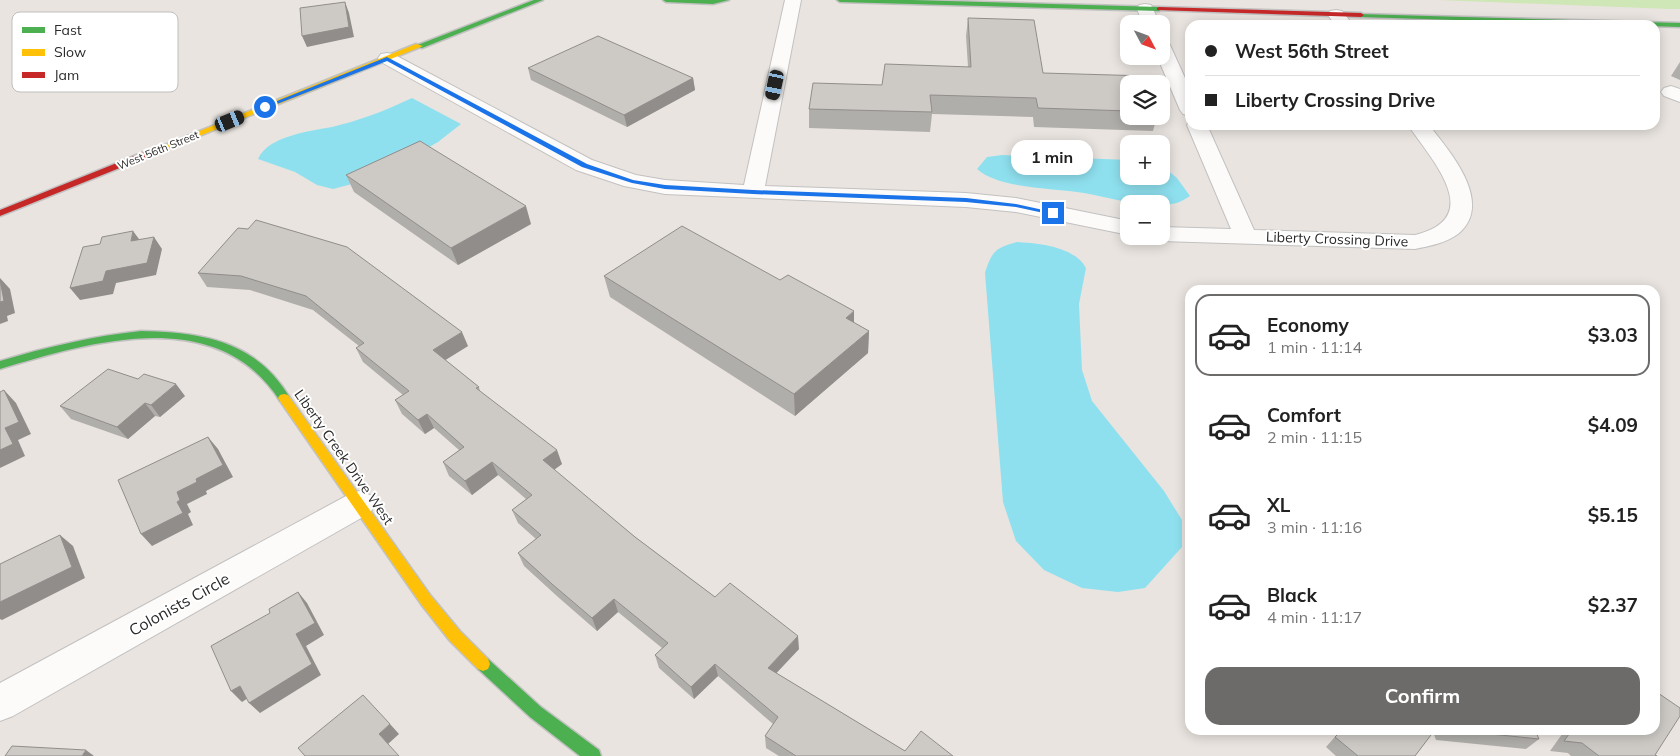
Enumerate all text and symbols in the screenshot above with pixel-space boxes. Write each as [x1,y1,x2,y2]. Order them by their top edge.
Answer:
legend [12,12,178,92]
north arrow [1120,15,1170,65]
map controls [1120,15,1170,245]
text: Fast [54,21,82,39]
text: West 56th Street [1235,39,1389,63]
text: Slow [54,43,86,61]
text: Jam [54,66,79,84]
car [764,69,785,101]
button: layers [1120,75,1170,125]
text: Liberty Crossing Drive [1235,88,1435,112]
route start [254,96,276,118]
car [213,108,246,134]
street label: West 56th Street [115,127,201,173]
button: + [1120,135,1170,185]
callout: 1 min [1012,140,1094,176]
text: 1 min [1031,147,1073,167]
button: − [1120,195,1170,245]
route end [1042,202,1064,224]
street label: Liberty Crossing Drive [1266,228,1408,250]
icon: car [1207,313,1252,358]
text: Economy [1267,313,1349,337]
text: $3.03 [1588,323,1638,347]
text: 1 min · 11:14 [1267,337,1362,357]
street label: Liberty Creek Drive West [291,386,398,528]
icon: car [1207,403,1252,448]
text: Comfort [1267,403,1341,427]
text: $4.09 [1588,413,1638,437]
text: 2 min · 11:15 [1267,427,1362,447]
icon: car [1207,493,1252,538]
text: XL [1267,493,1290,517]
text: $5.15 [1588,503,1638,527]
text: 3 min · 11:16 [1267,517,1362,537]
street label: Colonists Circle [125,568,233,640]
icon: car [1207,583,1252,628]
text: Black [1267,583,1317,607]
text: $2.37 [1588,593,1638,617]
text: 4 min · 11:17 [1267,607,1362,627]
button: Confirm [1205,667,1640,725]

